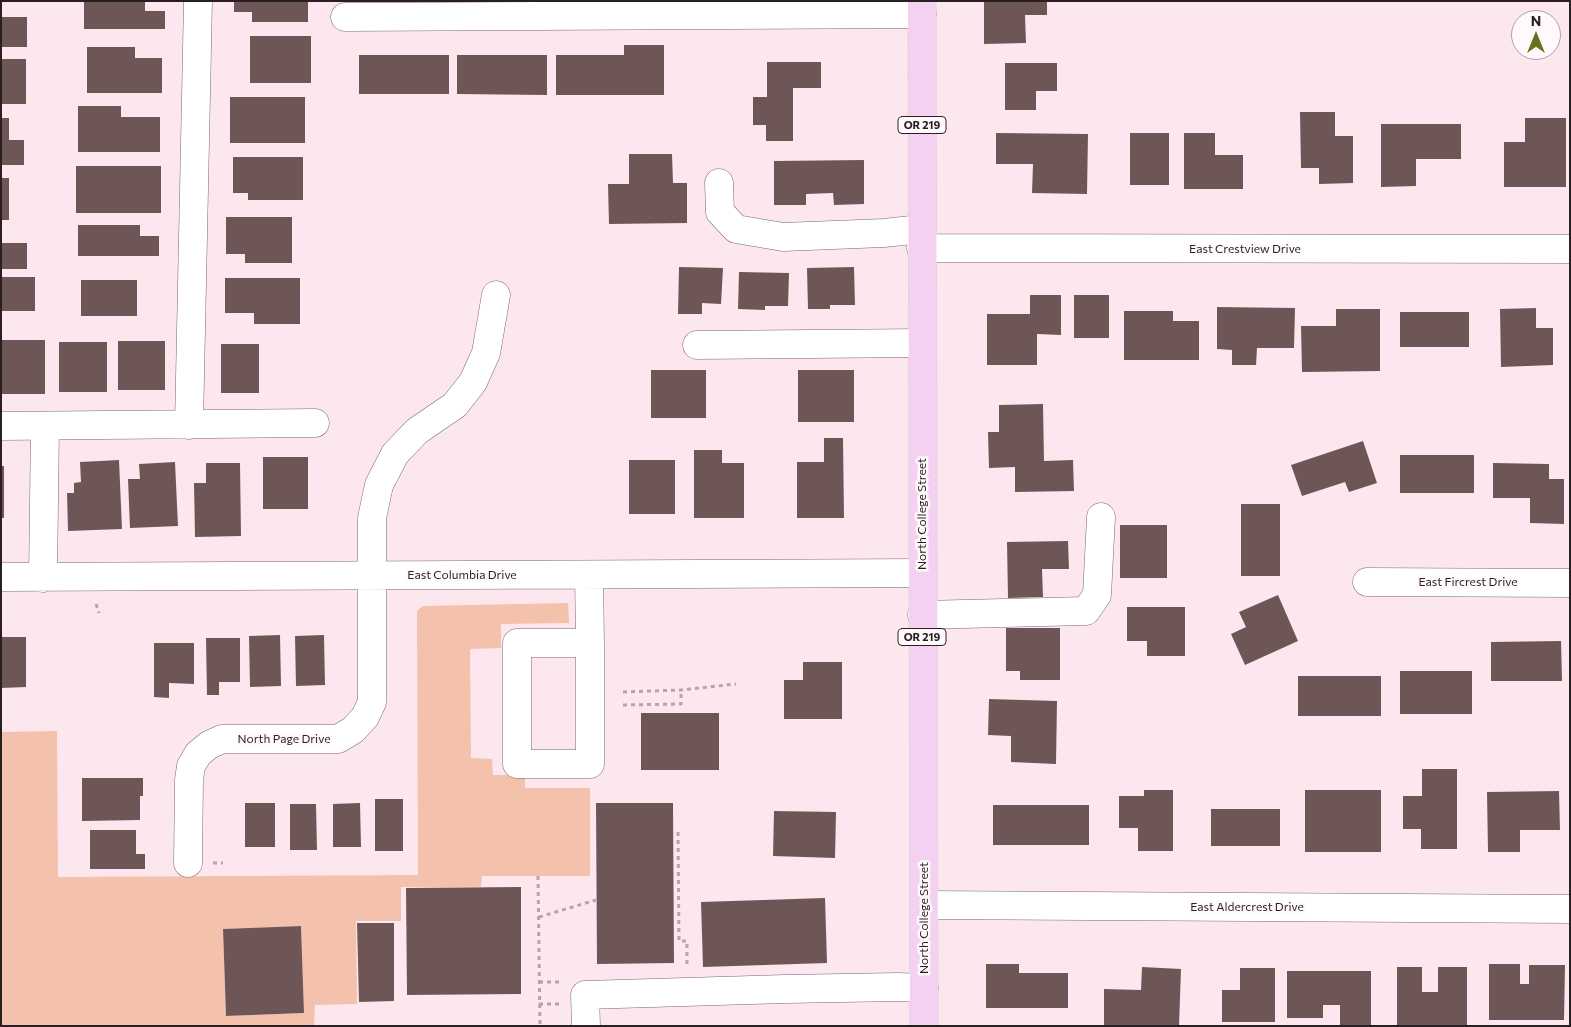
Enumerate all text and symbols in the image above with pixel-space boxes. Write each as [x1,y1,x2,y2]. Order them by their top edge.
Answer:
north arrow [1511,10,1561,60]
text: N [1531,12,1541,29]
road number: OR 219 [898,116,946,134]
street label: East Crestview Drive [1189,242,1301,256]
street label: North College Street [915,458,929,570]
street label: East Columbia Drive [407,568,517,582]
street label: East Fircrest Drive [1418,575,1518,589]
road number: OR 219 [898,628,946,646]
street label: North Page Drive [238,732,330,746]
street label: North College Street [917,862,931,974]
street label: East Aldercrest Drive [1190,900,1304,914]

